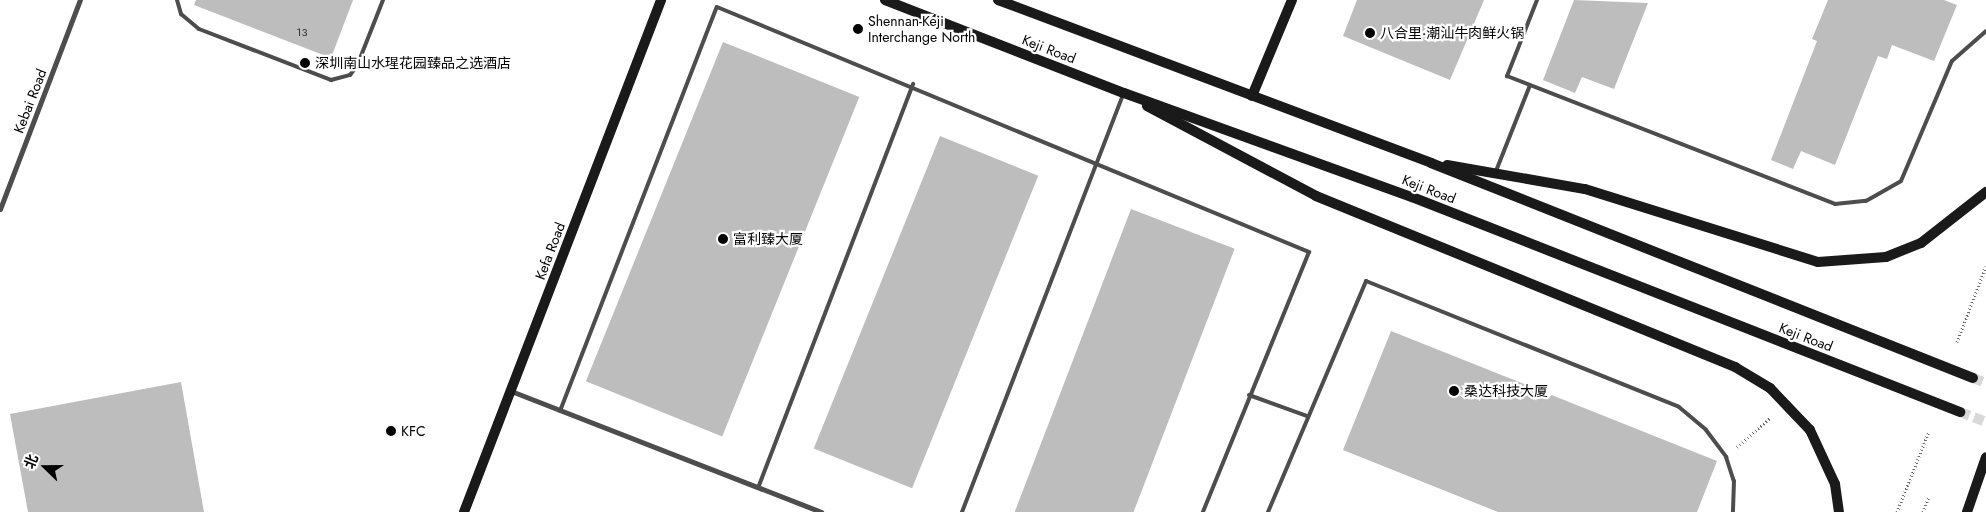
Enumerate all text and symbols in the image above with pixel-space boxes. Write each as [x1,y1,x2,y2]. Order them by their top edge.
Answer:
place label: Shennan-Keji Interchange North [868,13,975,46]
marker: Shennan-Keji Interchange North [852,23,864,35]
house number: 13 [297,25,307,39]
place label: 八合里·潮汕牛肉鲜火锅 [1380,25,1524,41]
marker: 八合里·潮汕牛肉鲜火锅 [1364,27,1376,39]
street label: Keji Road [1020,31,1078,67]
place label: 深圳南山水瑆花园臻品之选酒店 [315,55,511,71]
marker: 深圳南山水瑆花园臻品之选酒店 [299,57,311,69]
street label: Kebai Road [10,67,50,135]
street label: Keji Road [1400,171,1458,207]
street label: Kefa Road [531,220,569,282]
place label: 富利臻大厦 [733,231,803,247]
marker: 富利臻大厦 [717,233,729,245]
street label: Keji Road [1777,319,1835,355]
place label: 桑达科技大厦 [1464,383,1548,399]
marker: 桑达科技大厦 [1448,385,1460,397]
place label: KFC [401,423,425,439]
marker: KFC [385,425,397,437]
north arrow [20,442,70,492]
text: 北 [19,451,43,472]

